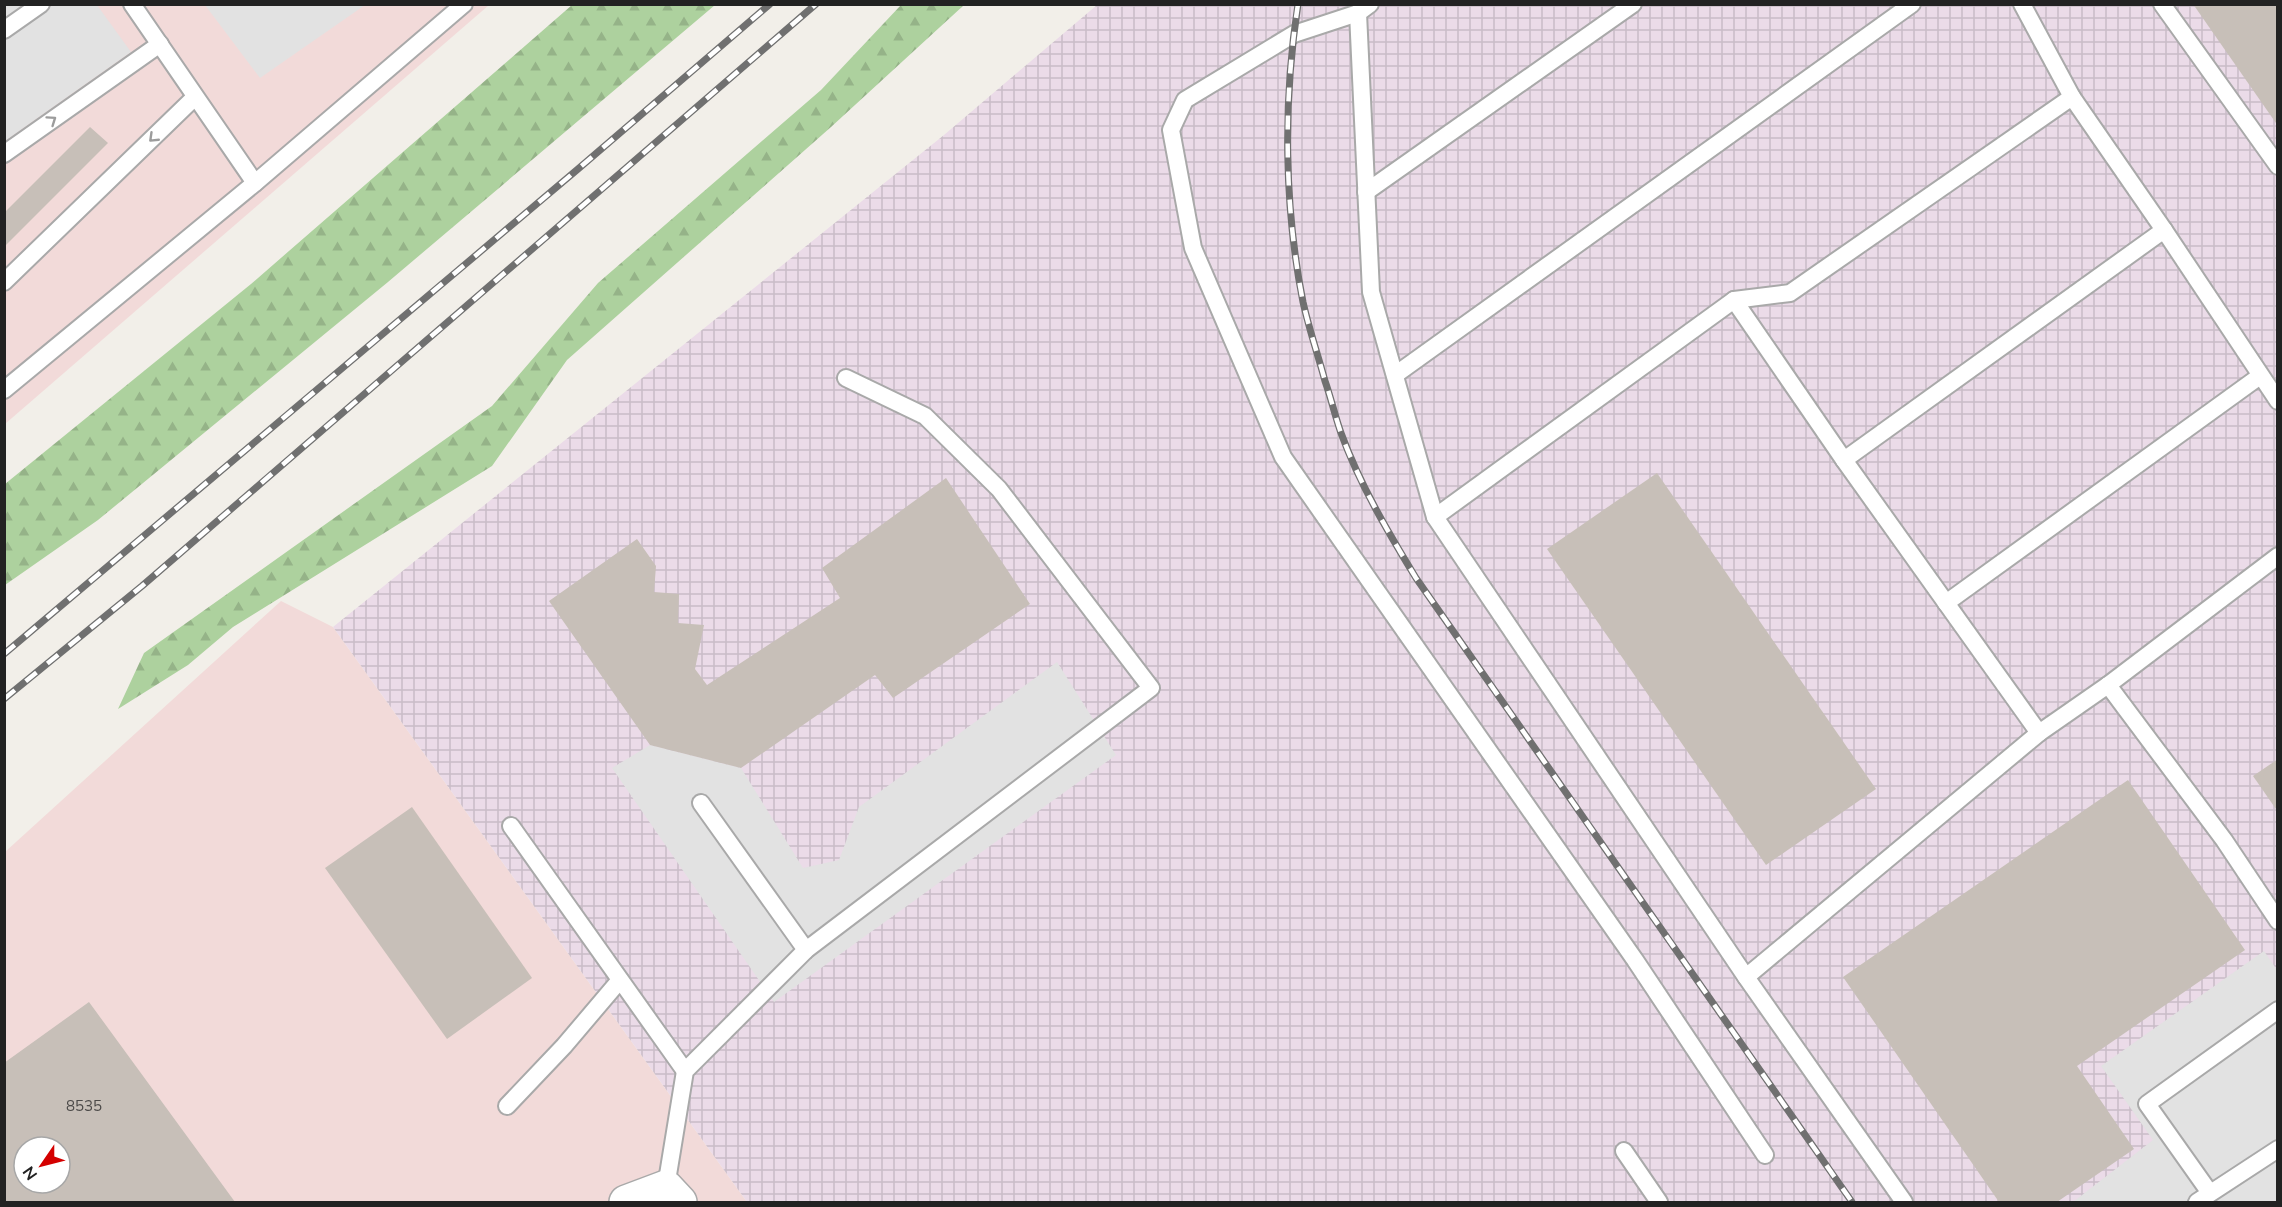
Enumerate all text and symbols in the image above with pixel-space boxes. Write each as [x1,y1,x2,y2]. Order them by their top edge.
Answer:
one-way arrow [46,116,57,127]
one-way arrow [149,131,160,142]
house number: 8535 [66,1096,102,1115]
north arrow [12,1135,72,1195]
text: N [18,1163,41,1184]

